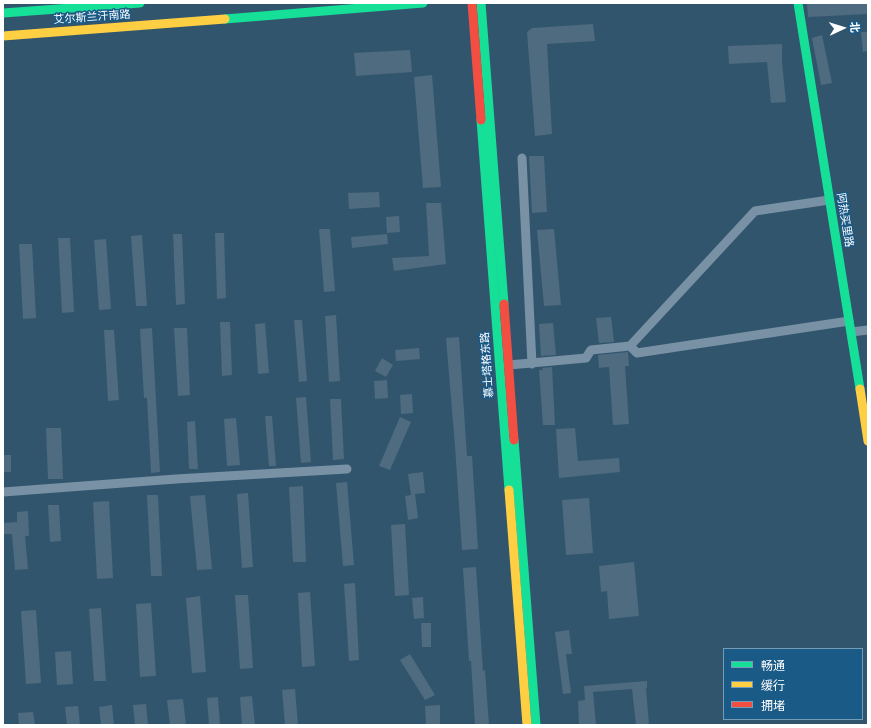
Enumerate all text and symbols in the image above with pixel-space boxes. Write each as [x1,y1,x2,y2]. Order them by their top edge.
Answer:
street label: 艾尔斯兰汗南路 [53,8,131,26]
north arrow [823,8,863,48]
text: 北 [849,21,862,33]
street label: 阿热买里路 [834,192,856,248]
street label: 慕士塔格东路 [478,332,496,398]
legend [723,648,863,720]
text: 畅通 [761,658,785,673]
text: 缓行 [761,678,785,693]
text: 拥堵 [761,698,785,713]

